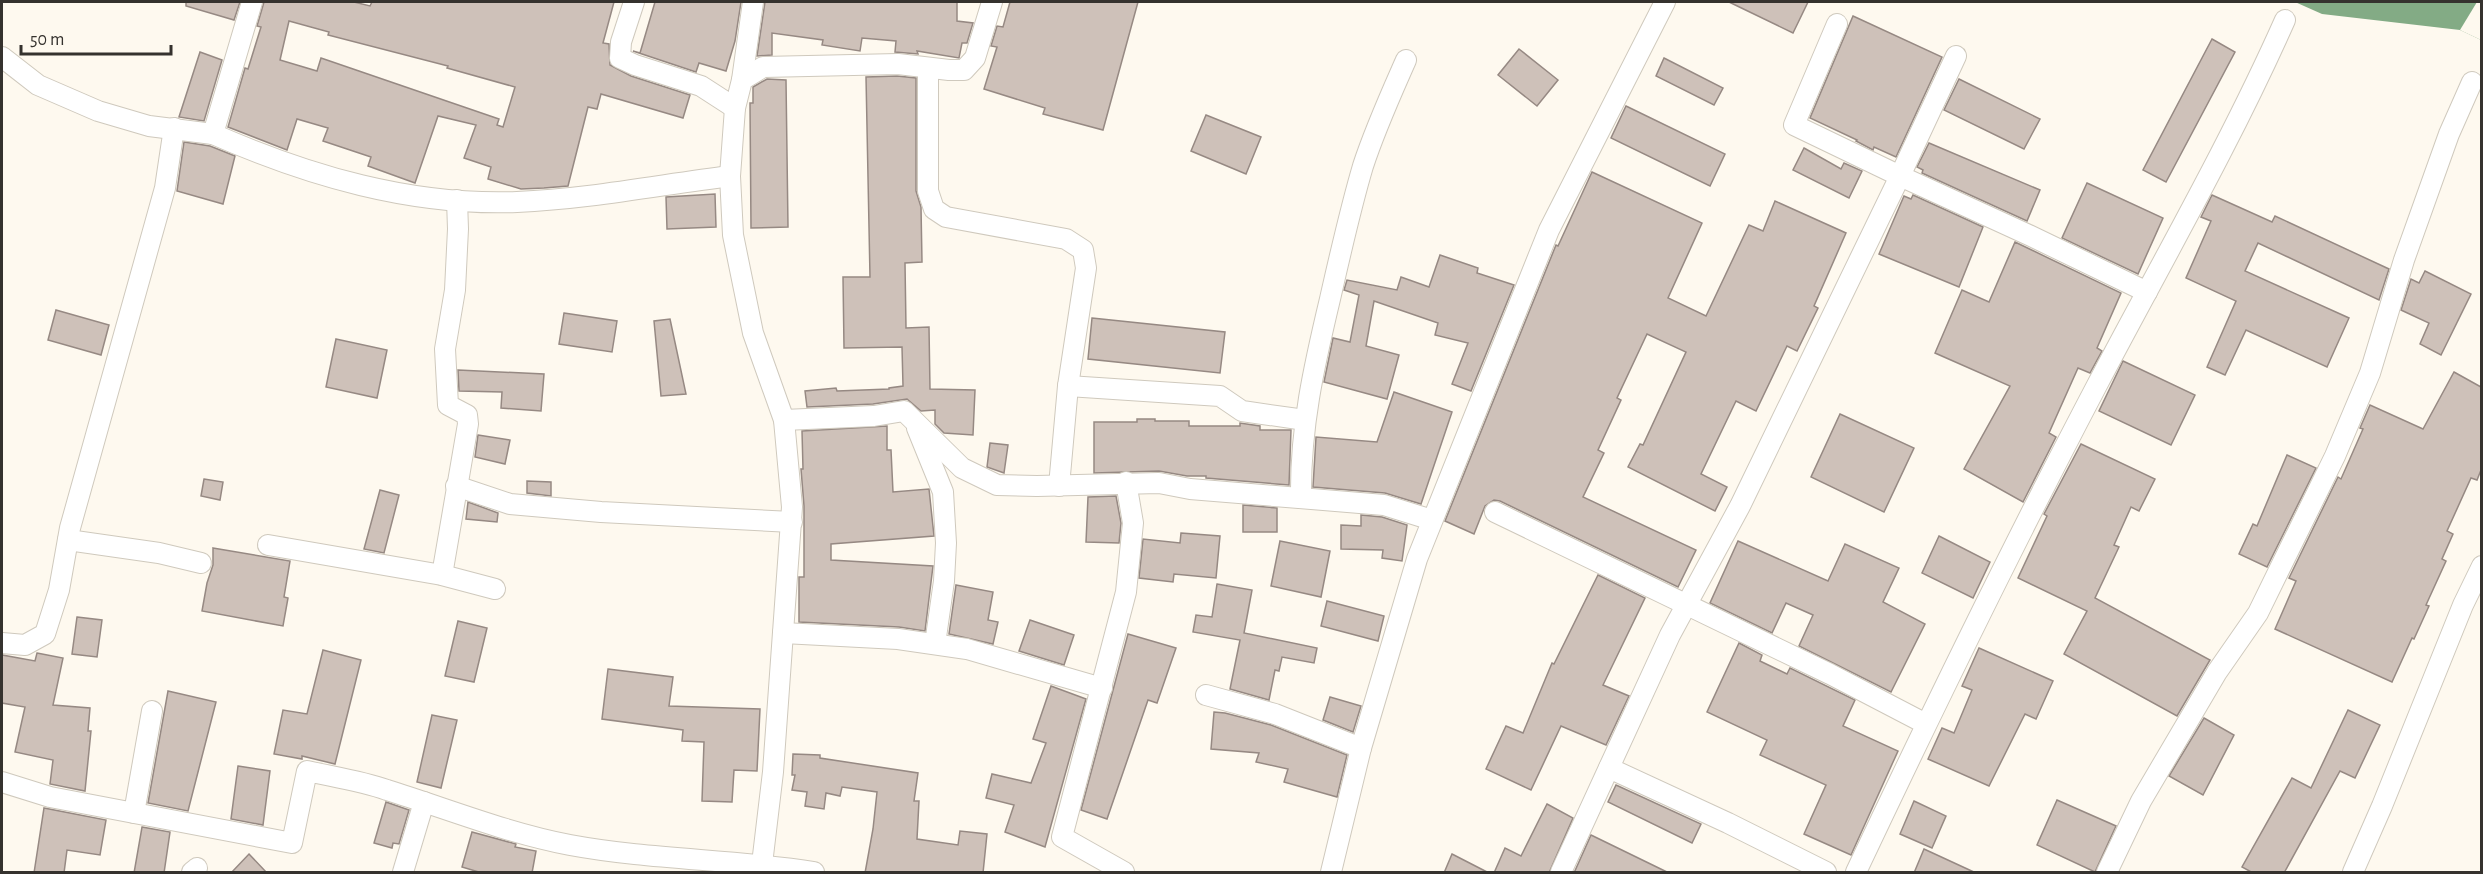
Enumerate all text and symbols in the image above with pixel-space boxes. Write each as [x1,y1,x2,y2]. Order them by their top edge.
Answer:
scale bar [21,18,171,56]
text: 50 m [30,31,64,49]

